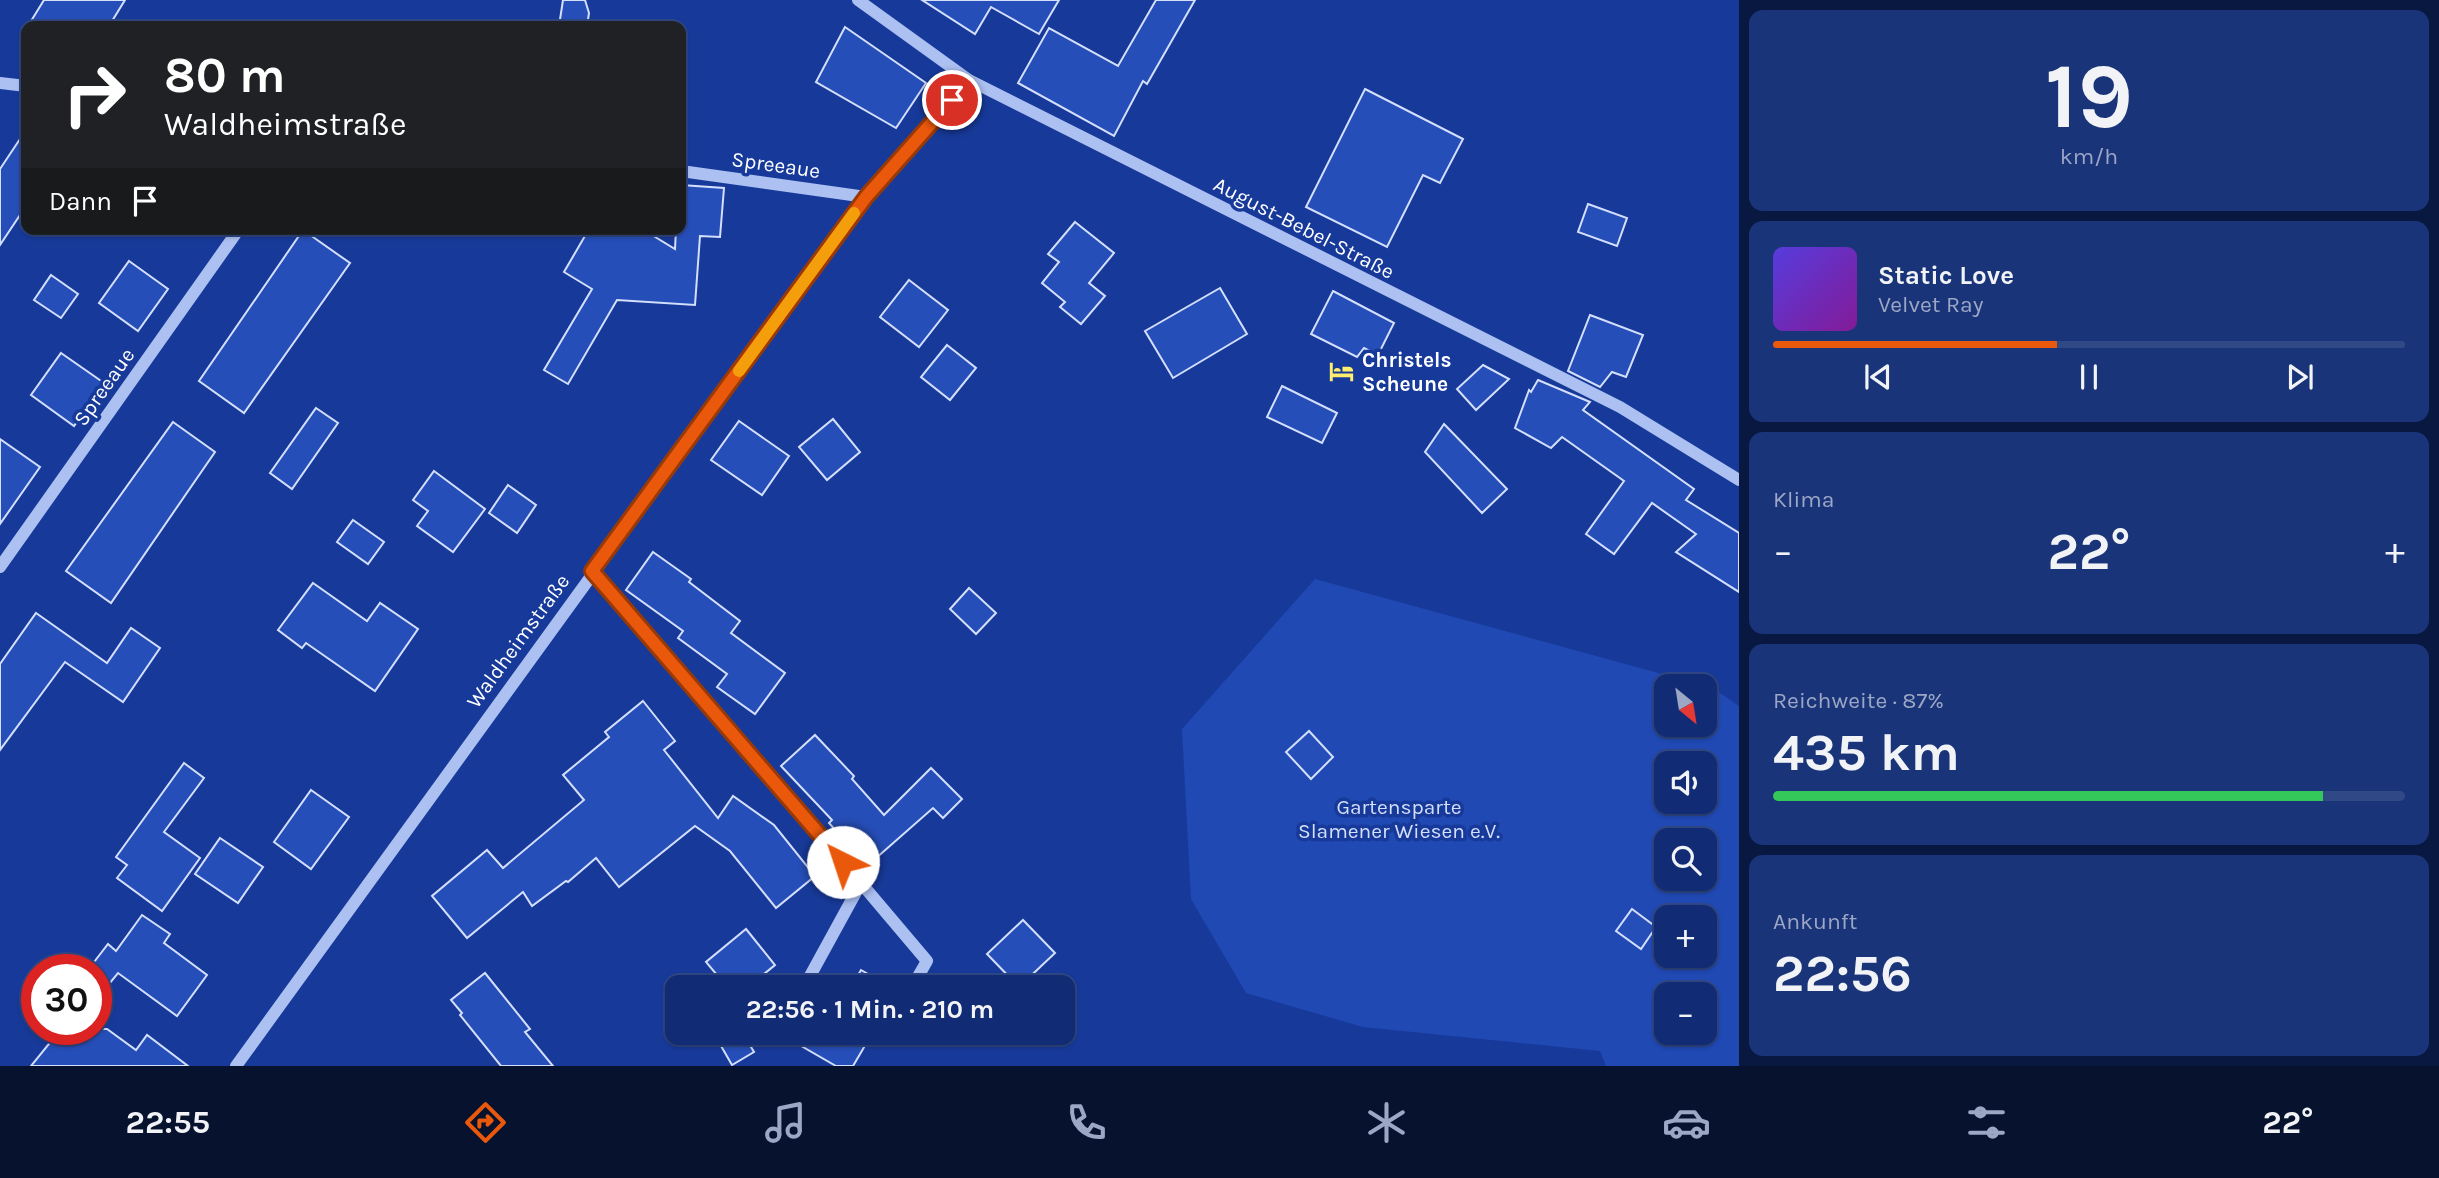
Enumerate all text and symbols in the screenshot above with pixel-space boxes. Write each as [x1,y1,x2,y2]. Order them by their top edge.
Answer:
text: 19 [2045,44,2133,150]
text: 80 m [164,47,286,104]
icon: right [49,49,140,140]
pin [922,70,982,130]
icon: arrive [933,81,971,119]
text: Waldheimstraße [164,106,406,143]
text: km/h [2060,143,2118,170]
street label: Spreeaue [730,147,822,183]
street label: August-Bebel-Straße [1210,172,1398,284]
icon: arrive [126,182,164,220]
text: Dann [49,186,112,217]
text: Static Love [1878,260,2014,291]
text: Velvet Ray [1878,291,1983,318]
street label: Spreeaue [69,344,139,430]
place label: Christels Scheune [1362,348,1451,396]
hotel icon: Christels Scheune [1328,358,1356,386]
icon: previous [1859,358,1897,396]
icon: pause [2070,358,2108,396]
icon: next [2281,358,2319,396]
text: Klima [1773,486,1834,513]
text: 22° [2047,521,2131,582]
text: − [1773,529,1793,574]
text: + [2385,529,2405,574]
street label: Waldheimstraße [462,570,574,712]
north arrow [1654,674,1717,737]
map controls [1654,674,1717,1045]
text: Reichweite · 87% [1773,687,1944,714]
text: 435 km [1773,722,1960,783]
button: sound [1654,751,1717,814]
park label: Gartensparte Slamener Wiesen e.V. [1298,795,1500,843]
position arrow [806,825,880,899]
button: search [1654,828,1717,891]
button: + [1654,905,1717,968]
text: Ankunft [1773,908,1857,935]
text: 22:56 [1773,943,1912,1004]
speed limit sign: 30 [21,954,112,1045]
button: − [1654,982,1717,1045]
text: 22:56 · 1 Min. · 210 m [746,994,994,1025]
icon: directions [461,1098,510,1147]
icon: music [761,1098,810,1147]
icon: phone [1062,1098,1111,1147]
icon: climate [1362,1098,1411,1147]
icon: car [1662,1098,1711,1147]
icon: filters [1962,1098,2011,1147]
text: 22:55 [126,1104,210,1141]
text: 22° [2262,1104,2313,1141]

